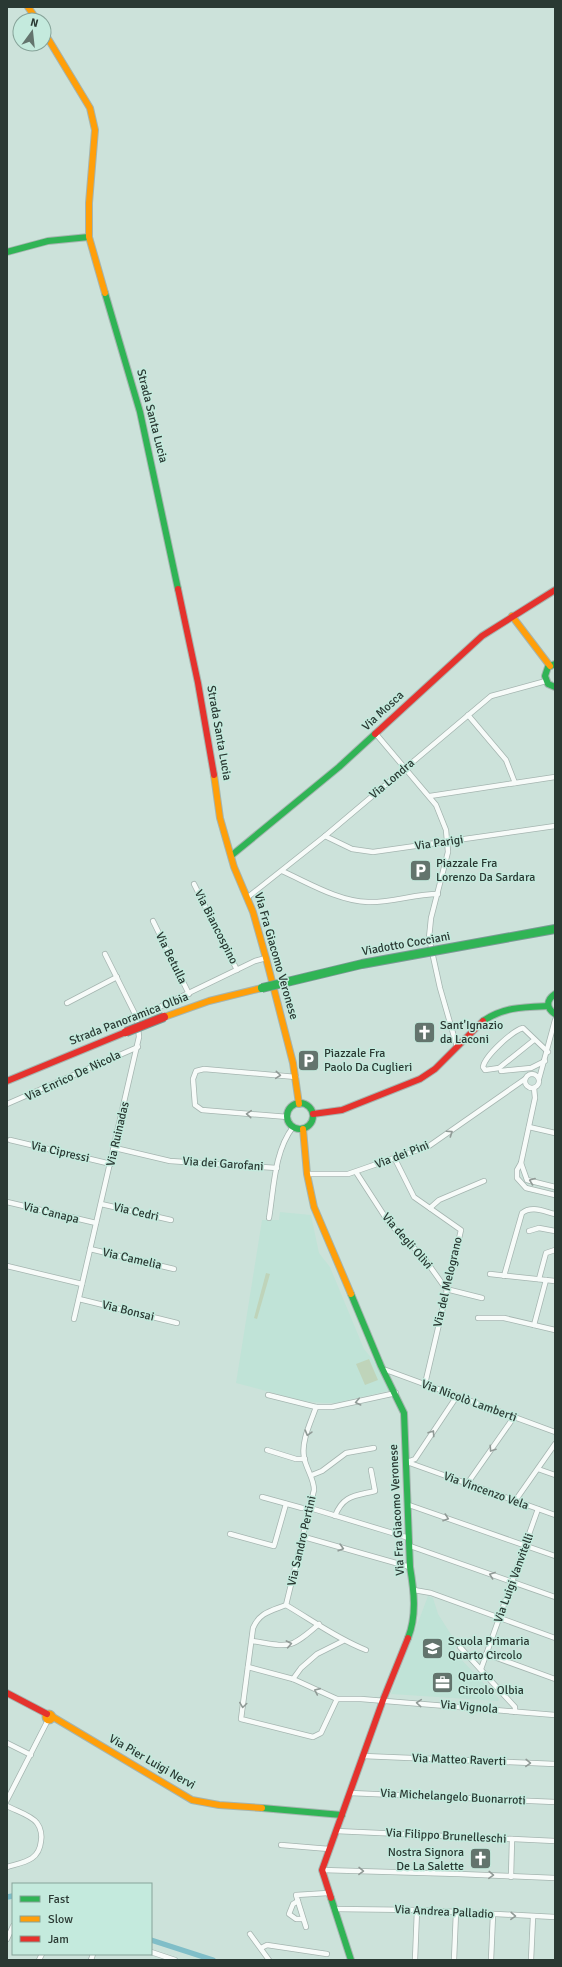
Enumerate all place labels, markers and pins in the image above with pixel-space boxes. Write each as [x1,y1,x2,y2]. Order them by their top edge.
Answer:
place label: Piazzale Fra Lorenzo Da Sardara [436,856,535,885]
parking icon: Piazzale Fra Lorenzo Da Sardara [407,857,433,883]
place label: Sant'Ignazio da Laconi [440,1018,503,1047]
church icon: Sant'Ignazio da Laconi [412,1019,438,1045]
place label: Piazzale Fra Paolo Da Cuglieri [324,1046,412,1075]
parking icon: Piazzale Fra Paolo Da Cuglieri [296,1047,322,1073]
place label: Scuola Primaria Quarto Circolo [448,1634,529,1663]
school or university icon: Scuola Primaria Quarto Circolo [419,1635,445,1661]
place label: Quarto Circolo Olbia [458,1669,524,1698]
office icon: Quarto Circolo Olbia [430,1670,456,1696]
place label: Nostra Signora De La Salette [388,1845,464,1874]
church icon: Nostra Signora De La Salette [467,1846,493,1872]

